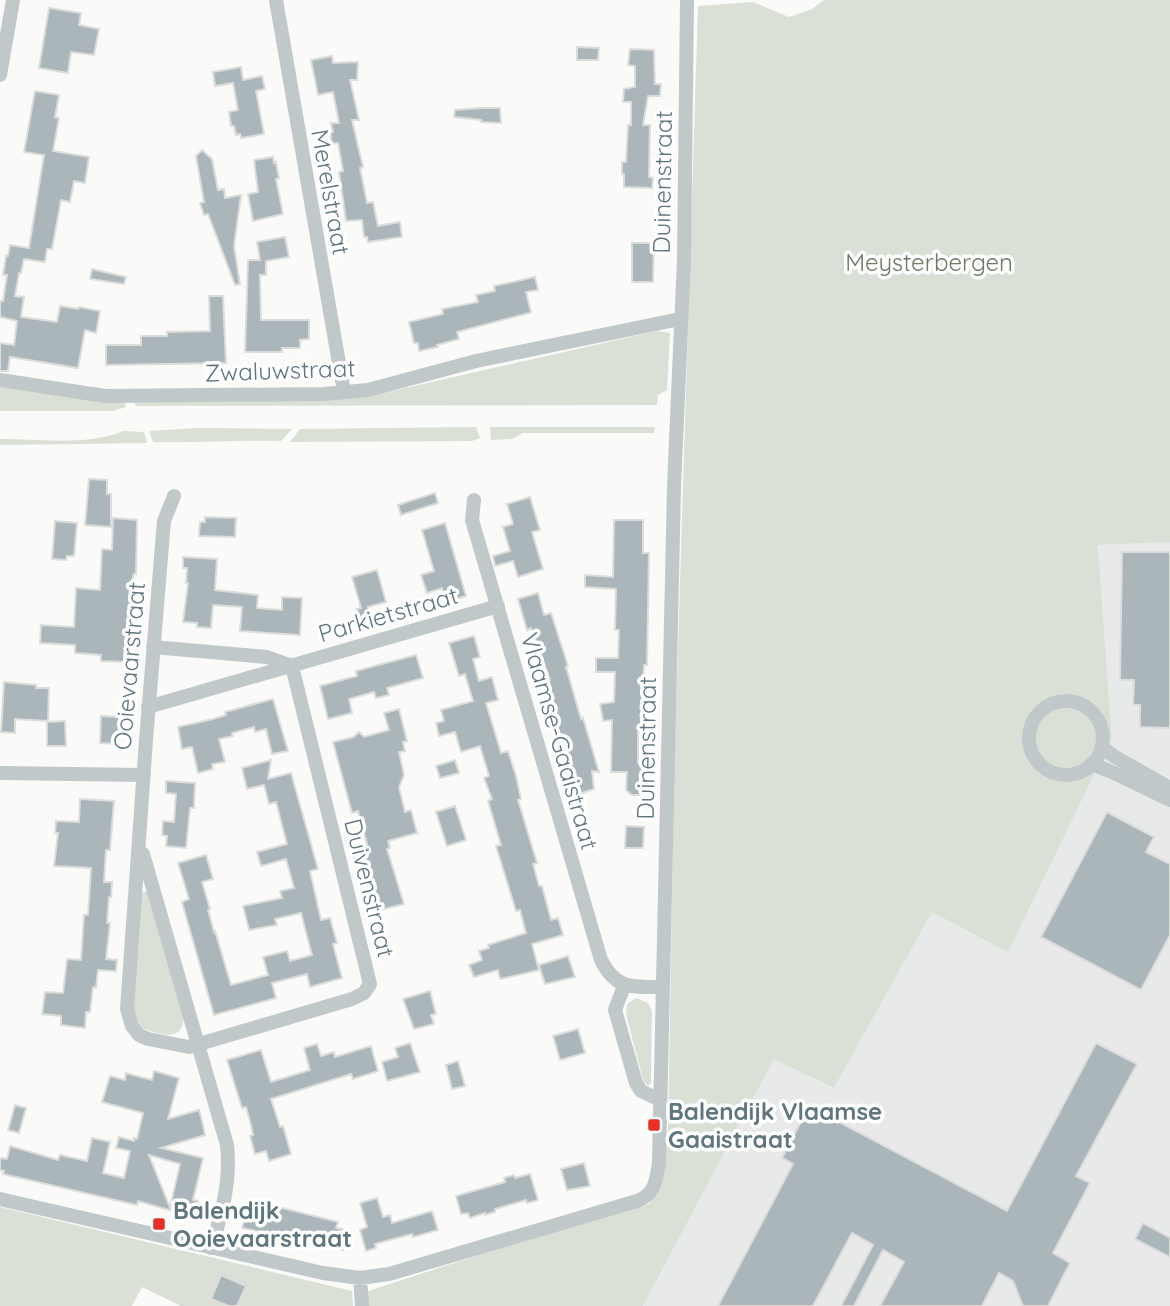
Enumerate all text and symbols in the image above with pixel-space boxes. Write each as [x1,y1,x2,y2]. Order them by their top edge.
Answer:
street label: Duinenstraat [646,110,678,254]
street label: Merelstraat [305,127,357,257]
park label: Meysterbergen [845,247,1013,277]
street label: Zwaluwstraat [204,352,356,388]
street label: Parkietstraat [315,580,461,648]
street label: Ooievaarstraat [107,581,151,751]
street label: Vlaamse-Gaaistraat [515,629,605,853]
street label: Duinenstraat [630,676,662,820]
street label: Duivenstraat [338,816,402,960]
place label: Balendijk Vlaamse Gaaistraat [668,1096,882,1154]
marker: Balendijk Vlaamse Gaaistraat [646,1117,662,1133]
place label: Balendijk Ooievaarstraat [173,1195,352,1253]
marker: Balendijk Ooievaarstraat [151,1216,167,1232]

